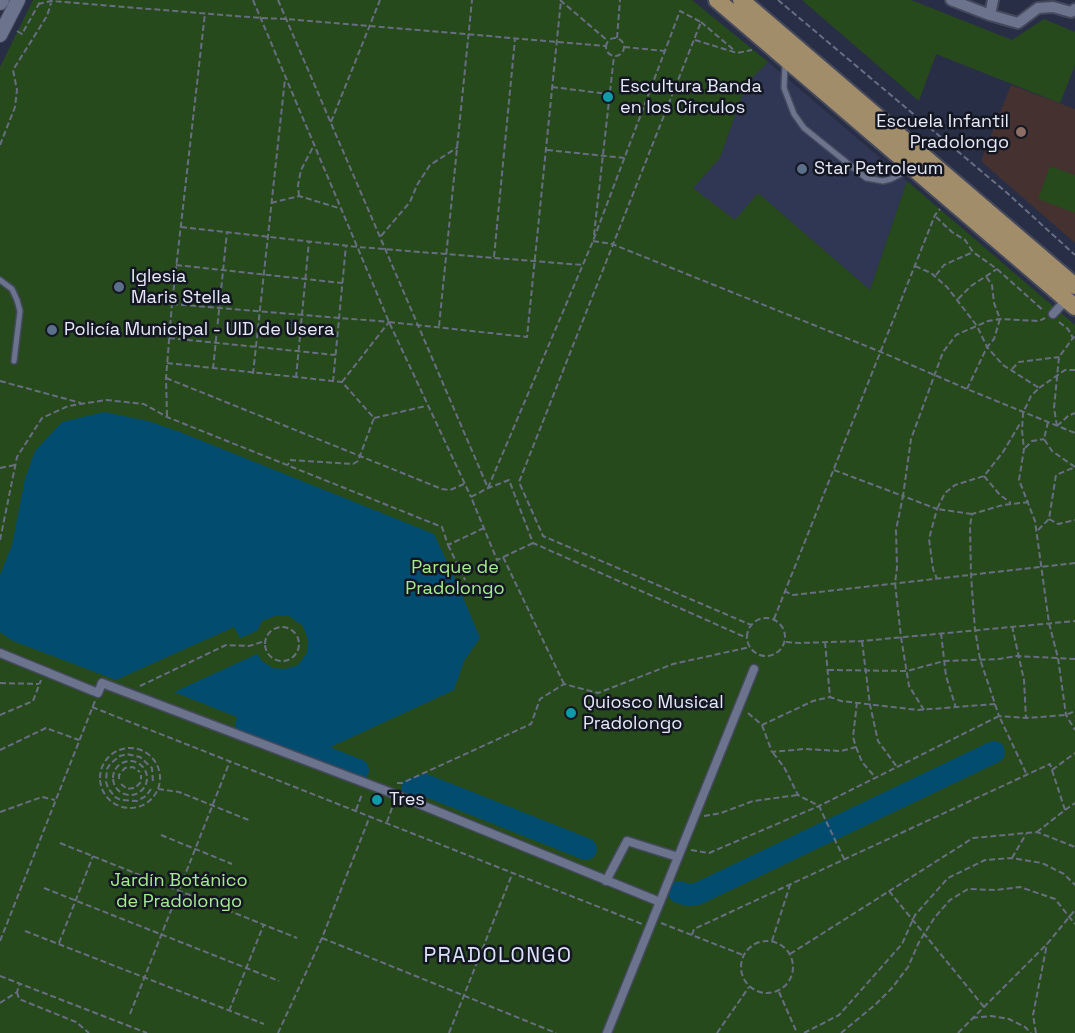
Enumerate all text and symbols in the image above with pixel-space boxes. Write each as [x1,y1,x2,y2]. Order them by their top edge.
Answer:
place label: Escultura Banda en los Círculos [620,76,762,118]
marker: Escultura Banda en los Círculos [601,90,615,104]
place label: Escuela Infantil Pradolongo [876,111,1009,154]
marker: Escuela Infantil Pradolongo [1014,125,1028,139]
place label: Star Petroleum [814,158,943,180]
marker: Star Petroleum [795,162,809,176]
place label: Iglesia Maris Stella [131,266,231,308]
marker: Iglesia Maris Stella [112,280,126,294]
place label: Policía Municipal - UID de Usera [64,319,334,341]
marker: Policía Municipal - UID de Usera [45,323,59,337]
park label: Parque de Pradolongo [405,557,505,600]
place label: Quiosco Musical Pradolongo [583,692,724,734]
marker: Quiosco Musical Pradolongo [564,706,578,720]
place label: Tres [389,789,425,811]
marker: Tres [370,793,384,807]
park label: Jardín Botánico de Pradolongo [110,870,248,912]
district label: PRADOLONGO [423,943,573,969]

